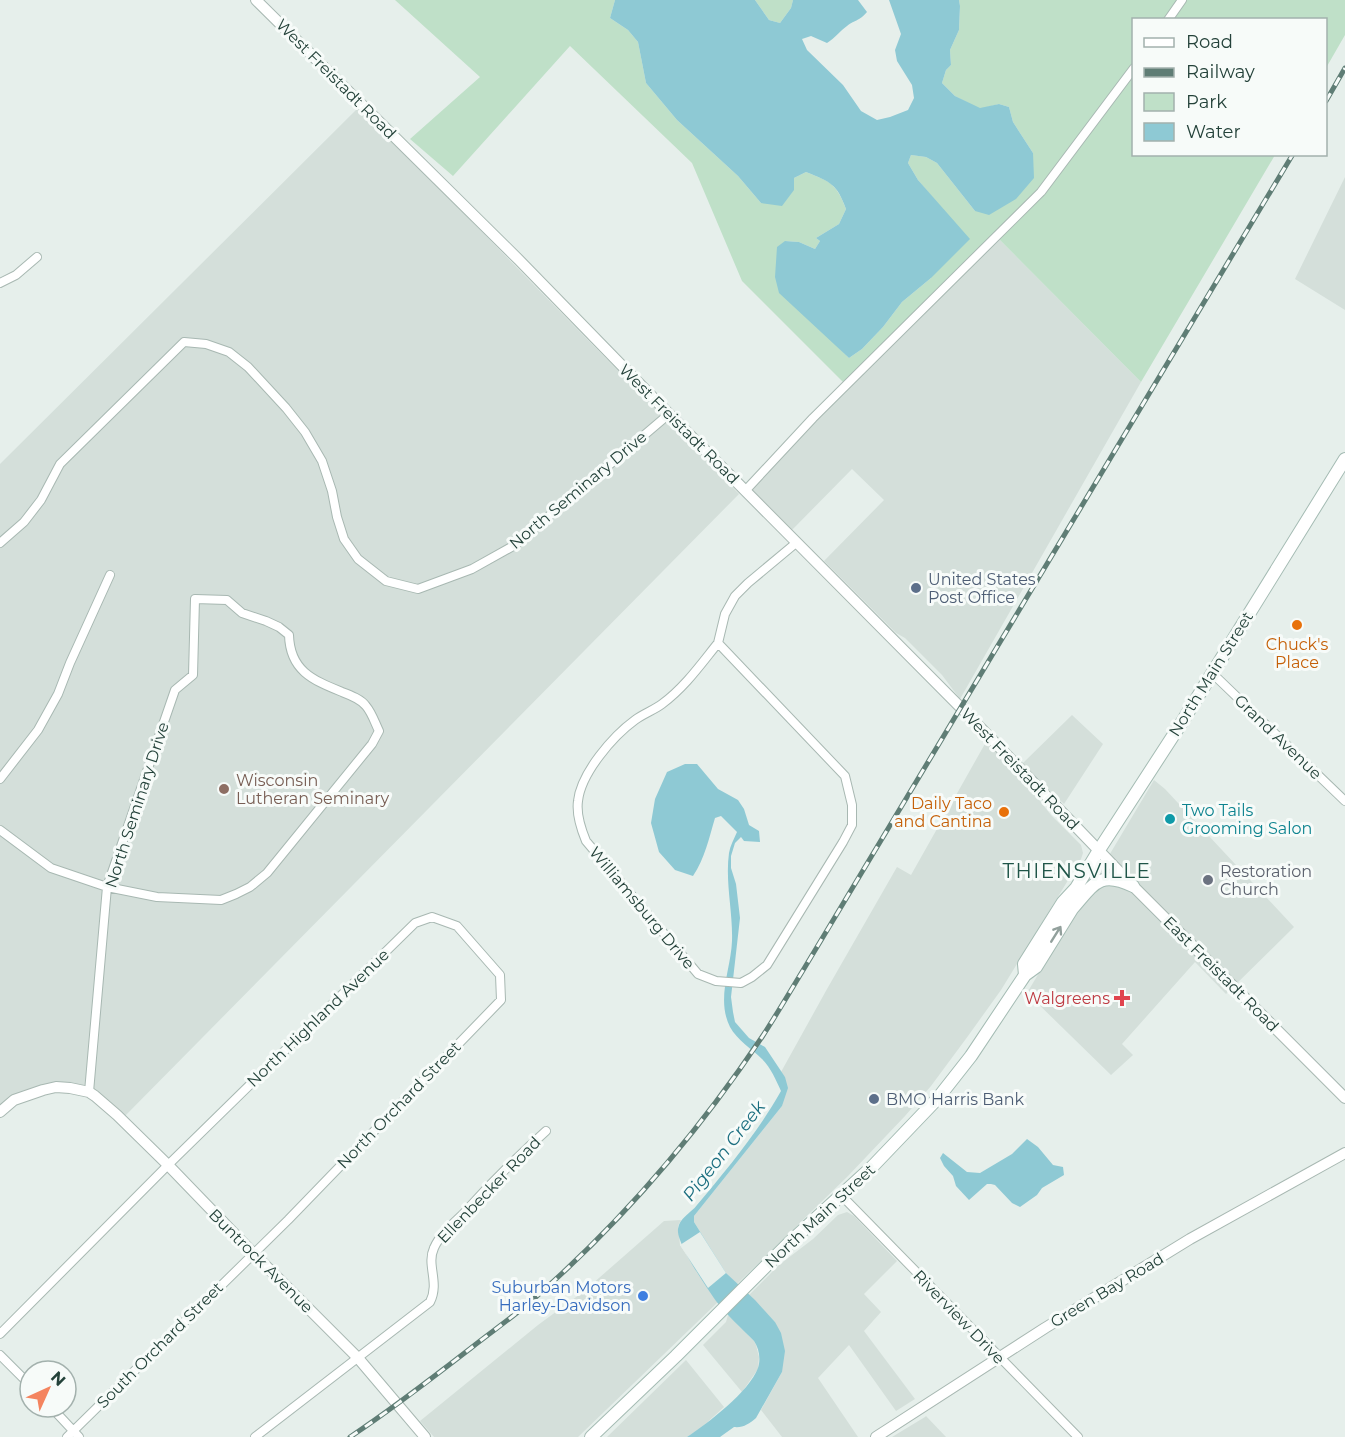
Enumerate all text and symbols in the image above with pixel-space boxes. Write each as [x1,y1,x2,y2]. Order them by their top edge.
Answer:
street label: West Freistadt Road [272,15,400,143]
legend [1132,18,1327,156]
text: Road [1186,31,1233,53]
text: Railway [1186,61,1255,83]
text: Park [1186,91,1227,113]
text: Water [1186,121,1241,143]
street label: West Freistadt Road [615,360,743,488]
street label: North Seminary Drive [506,427,650,553]
place label: United States Post Office [928,570,1036,607]
marker: United States Post Office [909,581,923,595]
street label: North Main Street [1165,608,1257,740]
marker: Chuck's Place [1290,618,1304,632]
place label: Chuck's Place [1266,635,1328,672]
street label: Grand Avenue [1230,691,1326,783]
street label: West Freistadt Road [957,704,1083,834]
street label: North Seminary Drive [101,720,173,890]
place label: Wisconsin Lutheran Seminary [236,771,390,808]
marker: Wisconsin Lutheran Seminary [217,782,231,796]
place label: Daily Taco and Cantina [894,794,992,831]
place label: Two Tails Grooming Salon [1182,801,1312,838]
marker: Daily Taco and Cantina [997,805,1011,819]
marker: Two Tails Grooming Salon [1163,812,1177,826]
street label: Williamsburg Drive [585,843,699,973]
district label: THIENSVILLE [1003,859,1151,883]
place label: Restoration Church [1220,862,1312,899]
marker: Restoration Church [1201,873,1215,887]
street label: East Freistadt Road [1159,912,1283,1036]
one-way arrow [1050,926,1062,943]
street label: North Highland Avenue [243,945,393,1091]
place label: Walgreens [1024,989,1110,1008]
marker: Walgreens [1115,991,1129,1005]
street label: North Orchard Street [333,1037,465,1173]
place label: BMO Harris Bank [886,1090,1025,1109]
marker: BMO Harris Bank [867,1092,881,1106]
water label: Pigeon Creek [678,1095,771,1206]
street label: Ellenbecker Road [433,1133,545,1247]
street label: North Main Street [761,1160,879,1272]
street label: Buntrock Avenue [205,1205,317,1317]
street label: Green Bay Road [1047,1249,1167,1331]
street label: Riverview Drive [909,1266,1009,1368]
street label: South Orchard Street [93,1278,227,1412]
place label: Suburban Motors Harley-Davidson [492,1278,631,1315]
marker: Suburban Motors Harley-Davidson [636,1289,650,1303]
north arrow [18,1359,78,1419]
text: N [47,1367,70,1390]

